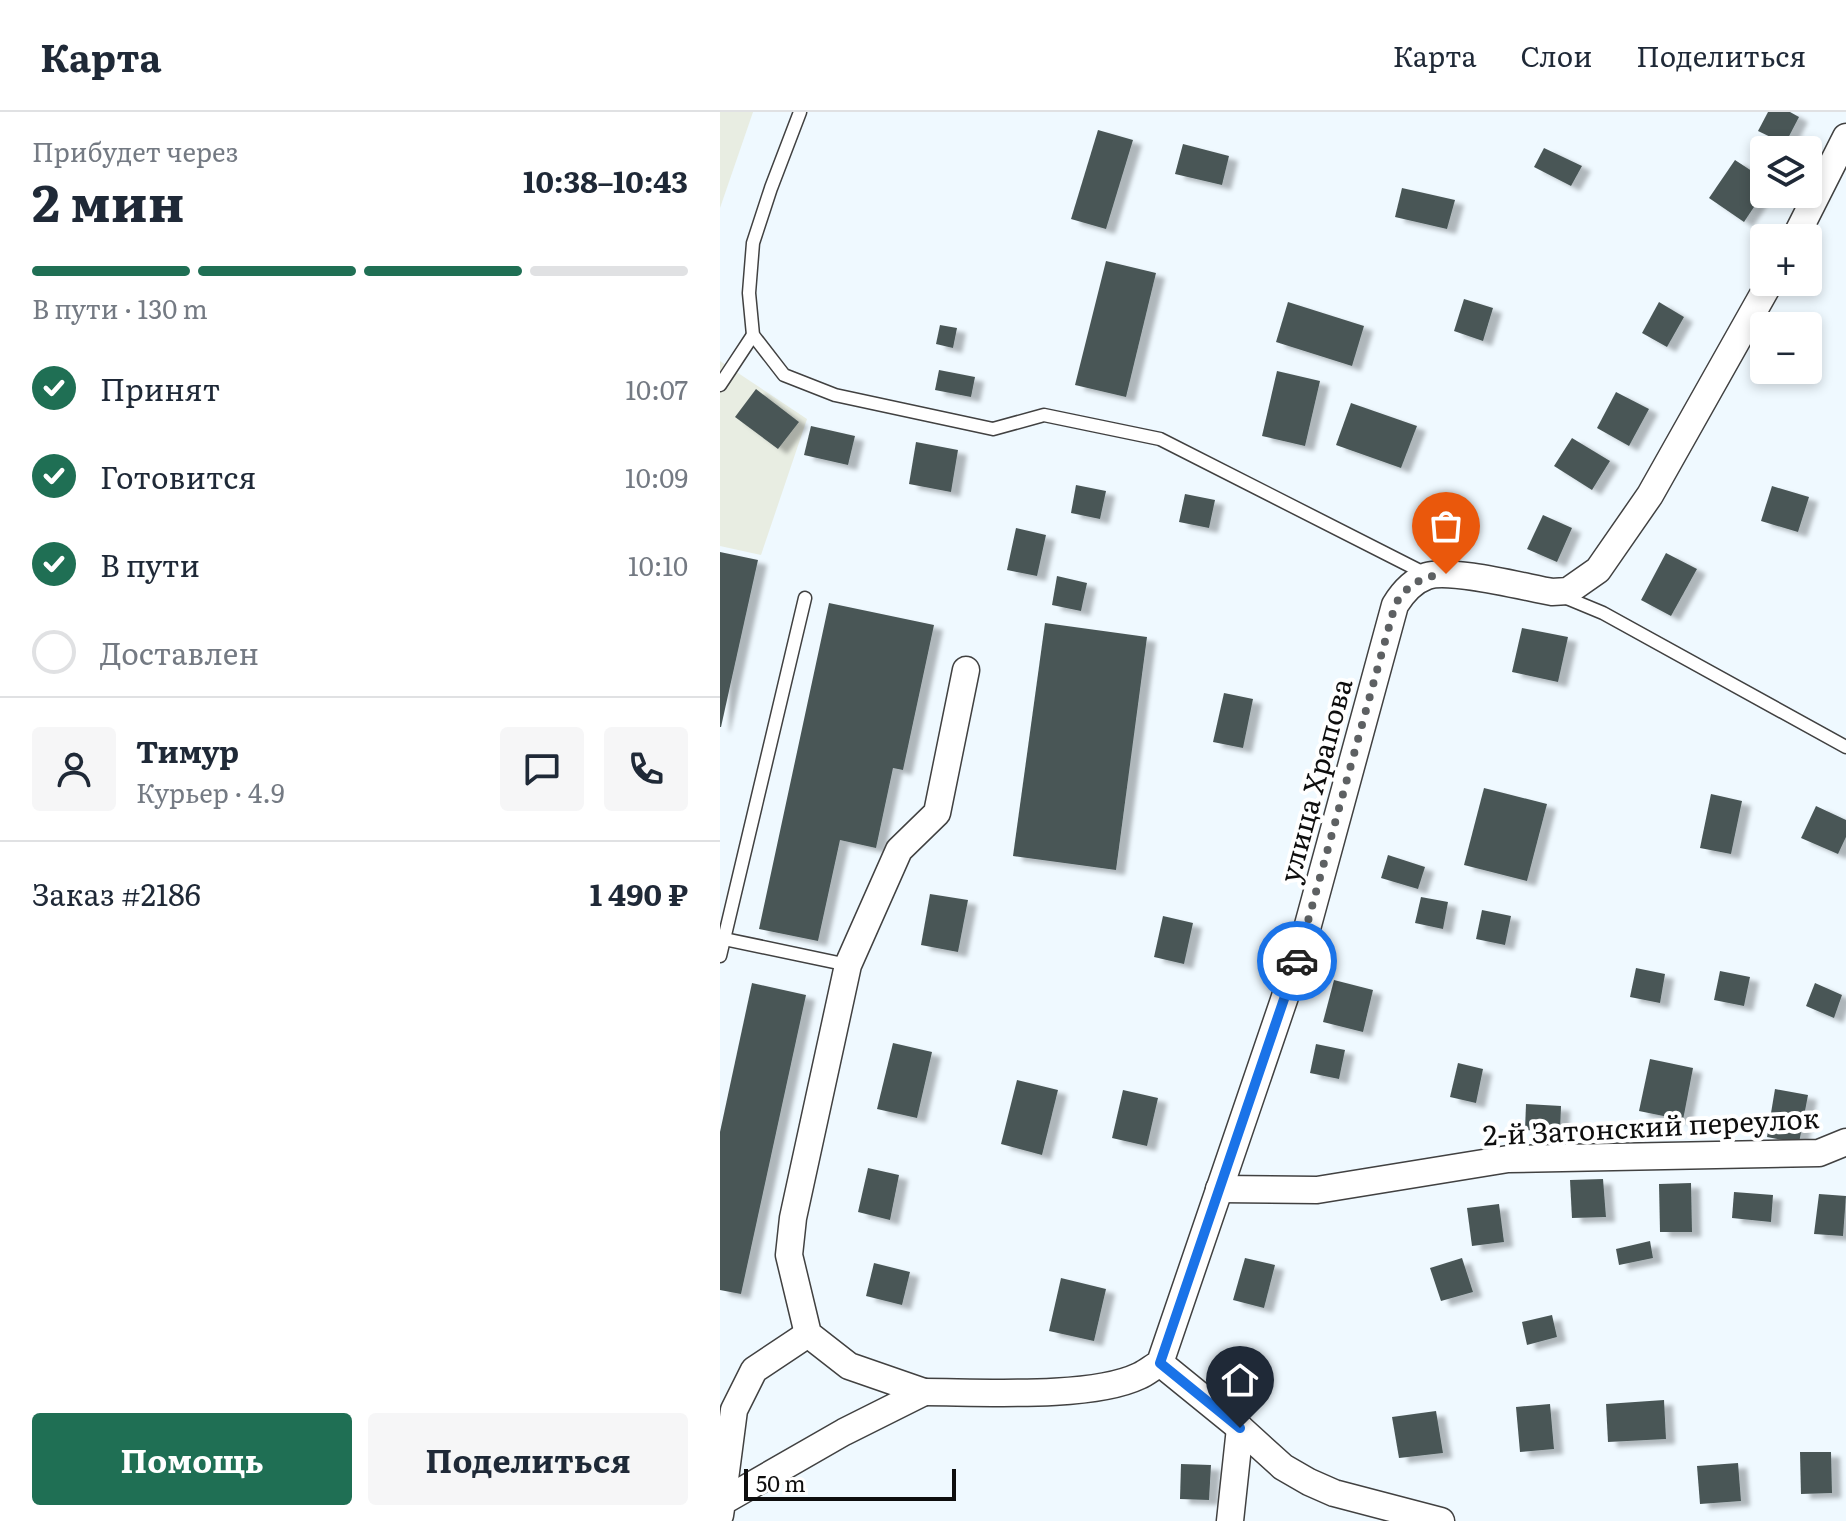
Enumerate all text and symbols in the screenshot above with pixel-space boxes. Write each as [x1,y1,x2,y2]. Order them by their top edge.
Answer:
text: Карта [40,27,162,84]
text: Карта [1393,34,1477,76]
text: Слои [1521,34,1592,76]
text: Поделиться [1636,34,1806,76]
text: Прибудет через [32,131,238,170]
map controls [1750,136,1822,384]
button: layers [1750,136,1822,208]
text: 10:38–10:43 [523,158,688,202]
text: 2 мин [32,161,184,238]
button: + [1750,224,1822,296]
text: В пути · 130 m [32,288,208,327]
button: − [1750,312,1822,384]
icon: check [32,366,76,410]
text: Принят [100,366,220,410]
text: 10:07 [626,369,688,408]
icon: check [32,454,76,498]
text: Готовится [100,454,256,498]
text: 10:09 [625,457,688,496]
pin [1412,492,1480,574]
icon: bag [1424,504,1468,548]
icon: check [32,542,76,586]
text: В пути [100,542,200,586]
text: 10:10 [628,545,688,584]
text: Доставлен [100,630,259,674]
street label: улица Храпова [1267,673,1361,887]
button: person [32,727,116,811]
button: chat [500,727,584,811]
button: phone [604,727,688,811]
text: Тимур [136,728,239,772]
text: Курьер · 4.9 [136,772,285,811]
text: Заказ #2186 [32,871,201,915]
text: 1 490 ₽ [590,871,688,915]
courier [1257,921,1337,1001]
icon: car [1275,939,1319,983]
street label: 2-й Затонский переулок [1482,1095,1821,1155]
pin [1206,1346,1274,1428]
icon: home [1218,1358,1262,1402]
button: Помощь [32,1413,352,1505]
button: Поделиться [368,1413,688,1505]
scale bar [744,1465,956,1501]
text: 50 m [756,1466,806,1499]

